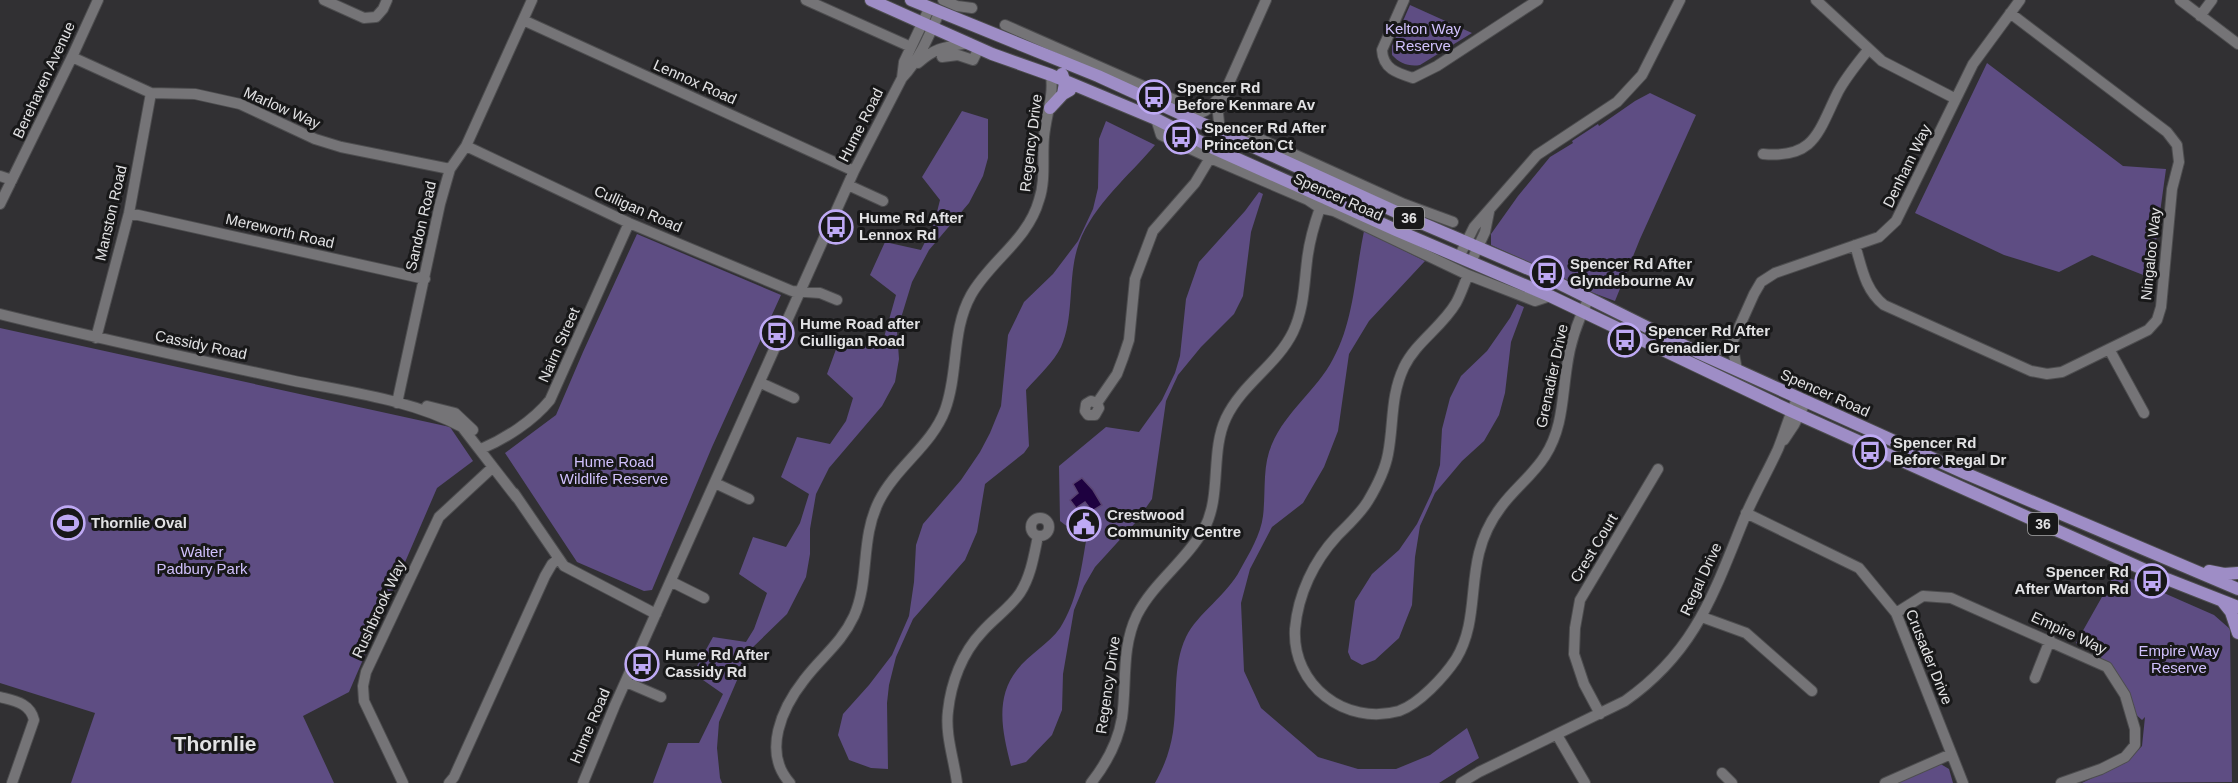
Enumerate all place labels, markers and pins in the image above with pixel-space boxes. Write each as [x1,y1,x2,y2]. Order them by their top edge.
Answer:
bus stop icon: Spencer Rd Before Kenmare Av [1136,79,1172,115]
place label: Spencer Rd Before Kenmare Av [1177,79,1316,113]
bus stop icon: Spencer Rd After Princeton Ct [1163,119,1199,155]
place label: Spencer Rd After Princeton Ct [1204,119,1326,153]
bus stop icon: Hume Rd After Lennox Rd [818,209,854,245]
place label: Hume Rd After Lennox Rd [859,209,964,243]
bus stop icon: Spencer Rd After Glyndebourne Av [1529,255,1565,291]
place label: Spencer Rd After Glyndebourne Av [1570,255,1695,289]
bus stop icon: Hume Road after Ciulligan Road [759,315,795,351]
place label: Hume Road after Ciulligan Road [800,315,920,349]
bus stop icon: Spencer Rd After Grenadier Dr [1607,322,1643,358]
place label: Spencer Rd After Grenadier Dr [1648,322,1770,356]
bus stop icon: Spencer Rd Before Regal Dr [1852,434,1888,470]
place label: Spencer Rd Before Regal Dr [1893,434,2007,468]
sports icon: Thornlie Oval [50,505,86,541]
public building icon: Crestwood Community Centre [1066,506,1102,542]
place label: Crestwood Community Centre [1107,506,1241,540]
place label: Thornlie Oval [91,514,187,531]
place label: Spencer Rd After Warton Rd [2015,563,2129,597]
bus stop icon: Spencer Rd After Warton Rd [2134,563,2170,599]
bus stop icon: Hume Rd After Cassidy Rd [624,646,660,682]
place label: Hume Rd After Cassidy Rd [665,646,770,680]

